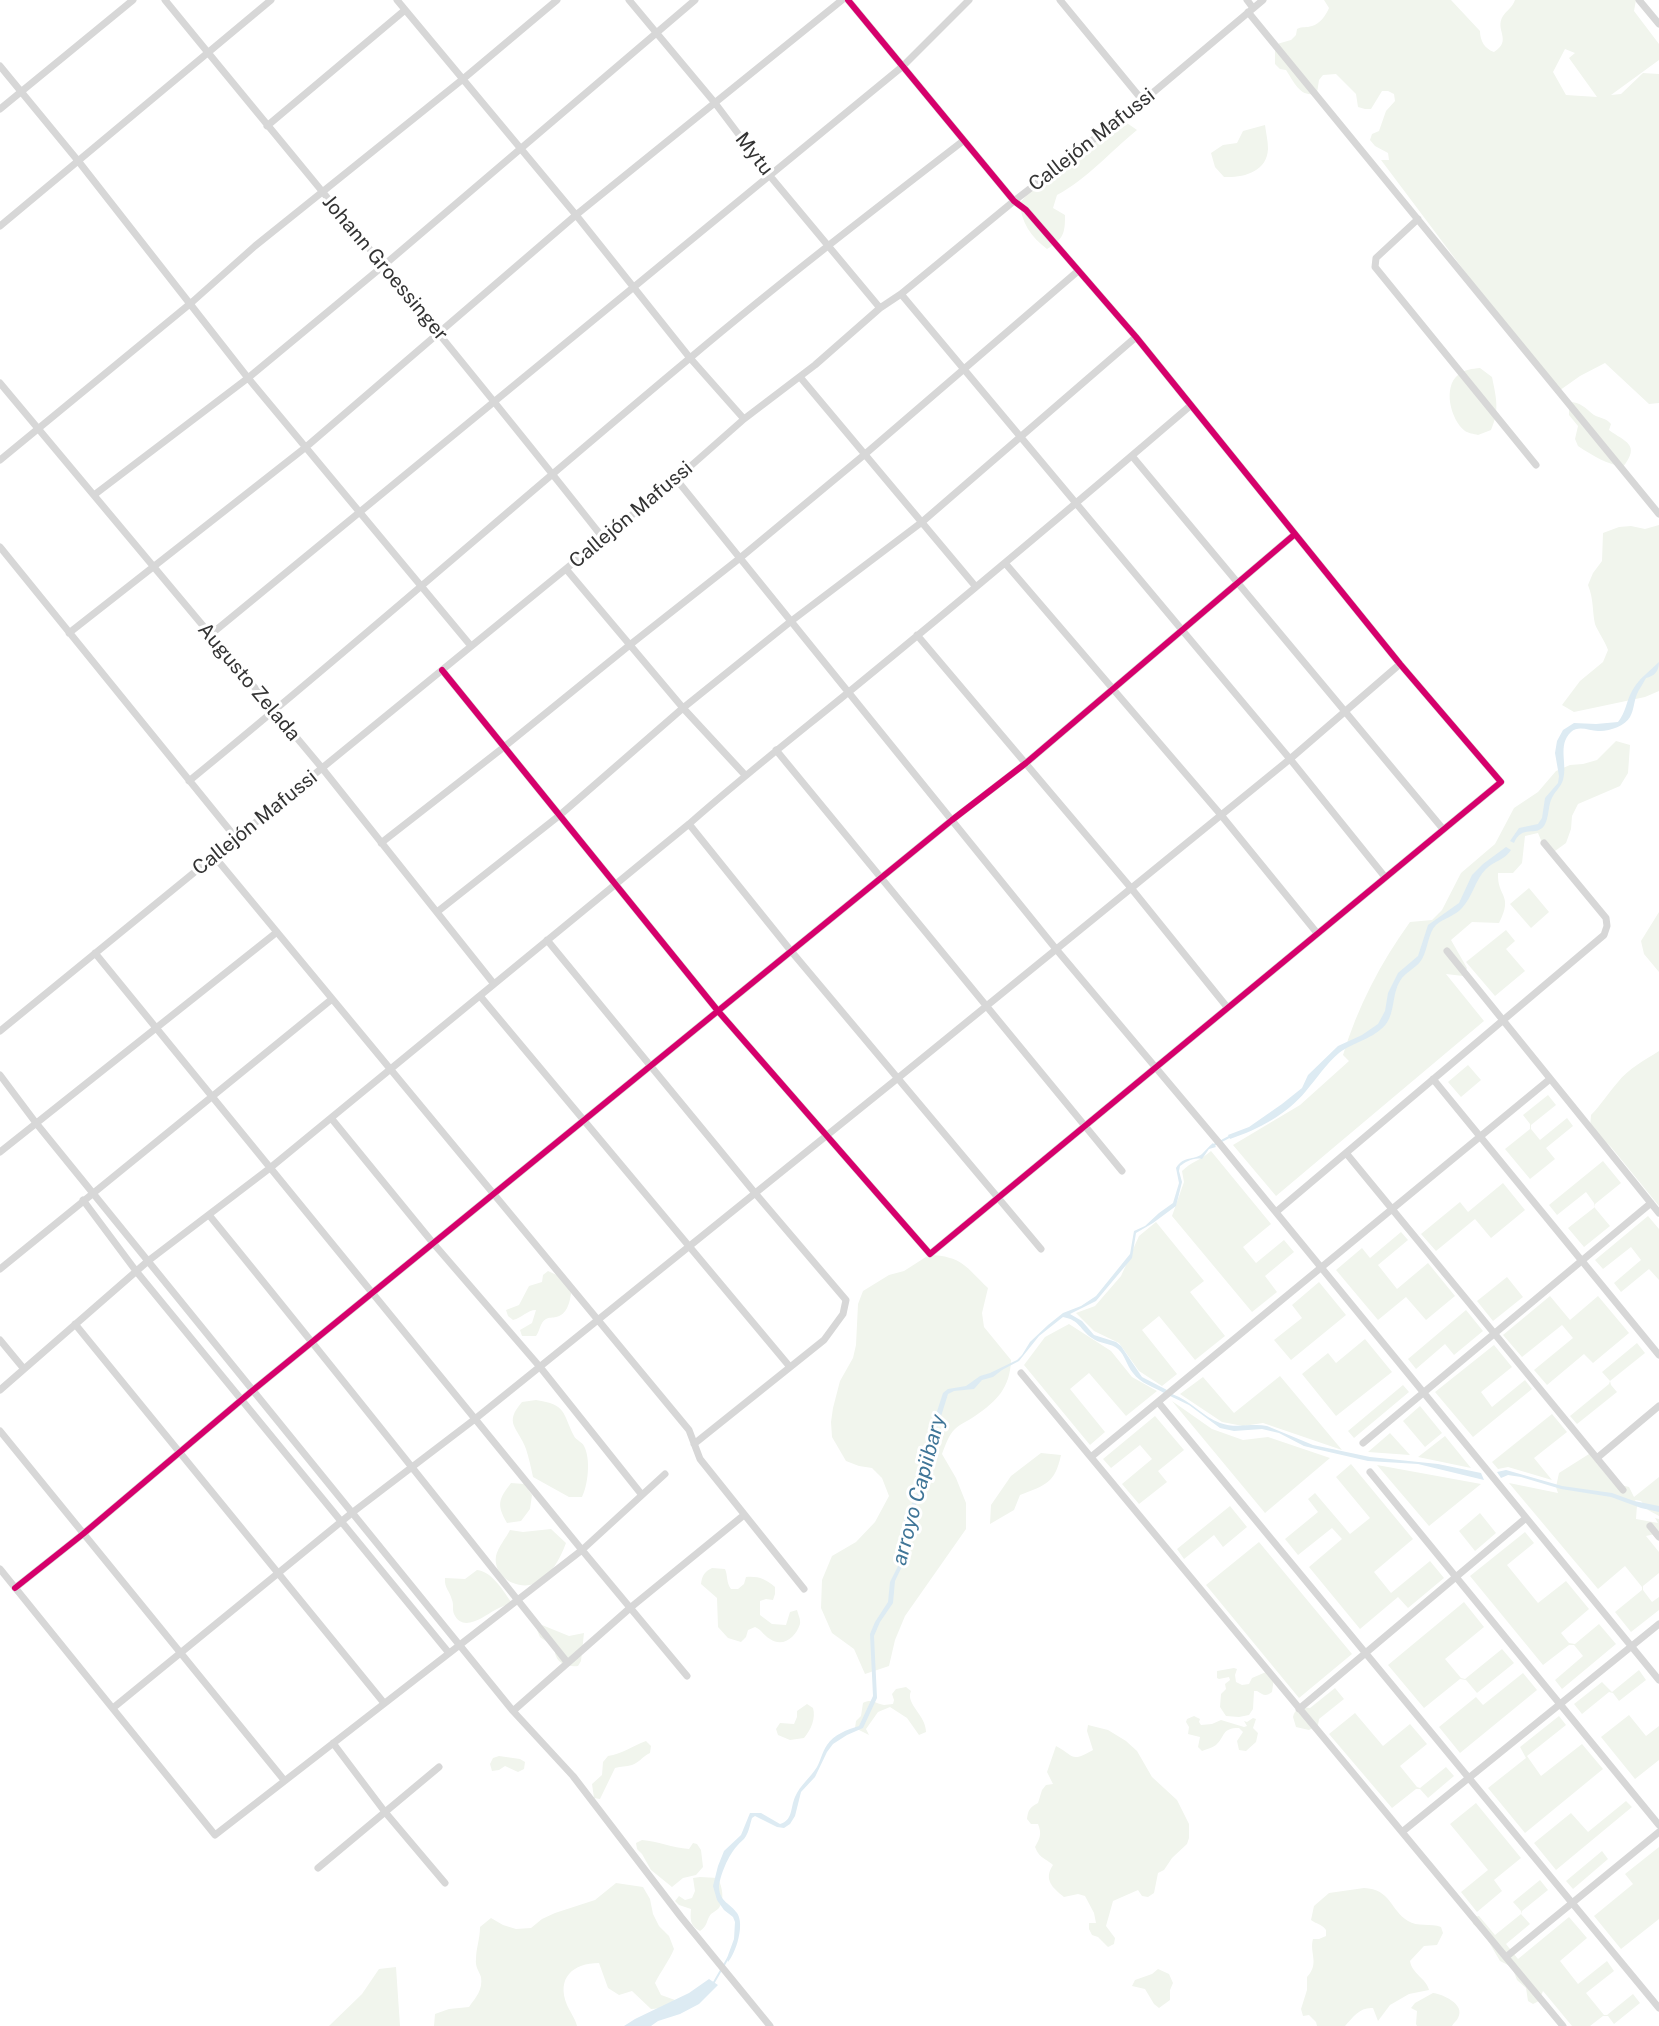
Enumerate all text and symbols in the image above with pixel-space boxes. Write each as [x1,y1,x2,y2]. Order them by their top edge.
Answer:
street label: Callejón Mafussi [1024,83,1160,197]
street label: Mytu [730,128,778,180]
street label: Johann Groessinger [317,190,453,346]
street label: Callejón Mafussi [565,457,697,573]
street label: Augusto Zelada [193,618,305,746]
street label: Callejón Mafussi [188,765,322,881]
water label: arroyo Capiibary [887,1412,951,1568]

